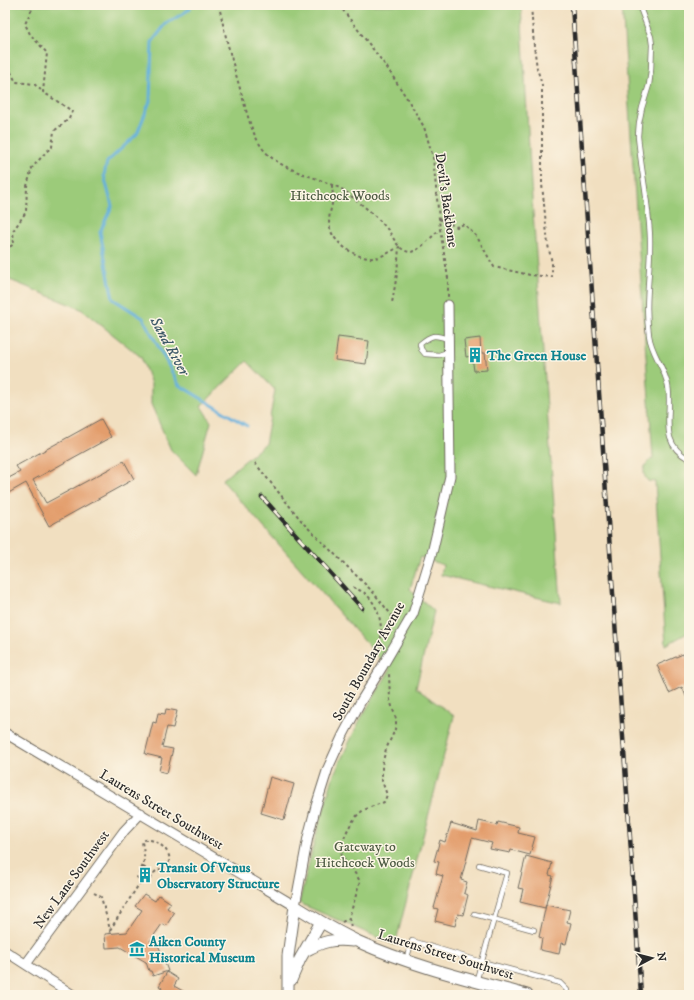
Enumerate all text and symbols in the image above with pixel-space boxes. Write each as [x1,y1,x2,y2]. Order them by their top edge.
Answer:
street label: Devil's Backbone [430,152,462,249]
park label: Hitchcock Woods [290,187,390,205]
water label: Sand River [145,313,194,380]
building icon: The Green House [466,346,484,364]
place label: The Green House [486,347,586,365]
street label: South Boundary Avenue [329,599,409,724]
street label: Laurens Street Southwest [96,766,227,854]
street label: New Lane Southwest [30,826,114,932]
park label: Gateway to Hitchcock Woods [315,838,415,872]
place label: Transit Of Venus Observatory Structure [156,859,280,893]
building icon: Transit Of Venus Observatory Structure [136,866,154,884]
street label: Laurens Street Southwest [375,926,516,984]
place label: Aiken County Historical Museum [148,933,256,967]
north arrow [632,938,672,978]
museum icon: Aiken County Historical Museum [128,940,146,958]
text: N [653,952,668,962]

